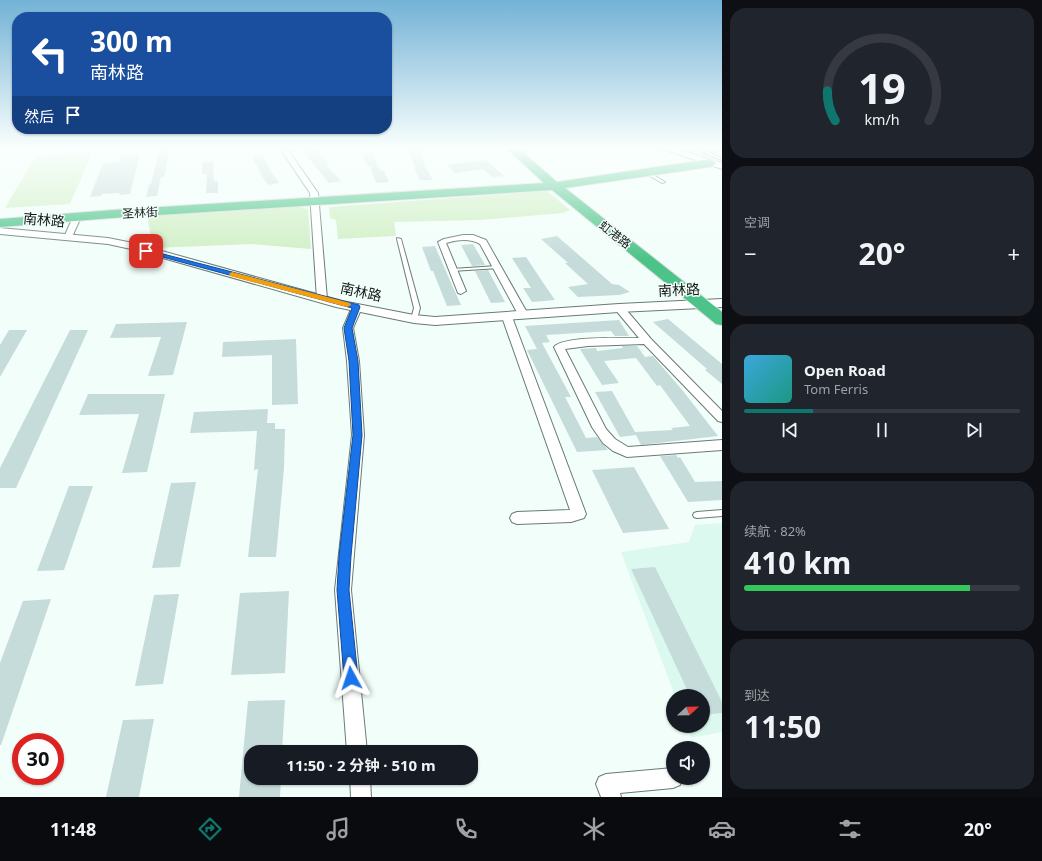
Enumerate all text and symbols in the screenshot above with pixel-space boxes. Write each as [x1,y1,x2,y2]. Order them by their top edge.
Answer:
text: 300 m [90,22,173,60]
icon: left [24,28,76,80]
text: 南林路 [90,60,144,84]
text: 19 [858,60,906,116]
icon: arrive [62,104,84,126]
text: 然后 [24,106,54,126]
text: km/h [864,109,900,128]
street label: 圣林街 [122,203,158,222]
street label: 南林路 [22,208,66,231]
text: 空调 [744,213,770,231]
street label: 虹港路 [596,217,635,252]
text: 20° [858,233,906,274]
pin [129,234,163,268]
text: − [744,238,757,268]
text: + [1007,238,1020,268]
icon: arrive [135,240,157,262]
street label: 南林路 [339,278,384,305]
street label: 南林路 [658,279,700,300]
text: Open Road [804,360,886,380]
text: Tom Ferris [804,380,868,398]
icon: previous [779,419,801,441]
icon: pause [871,419,893,441]
icon: next [963,419,985,441]
text: 续航 · 82% [744,522,806,540]
text: 410 km [744,542,851,583]
position arrow [330,657,372,699]
text: 到达 [744,686,770,704]
north arrow [666,689,710,733]
map controls [666,689,710,785]
text: 11:50 [744,706,821,747]
speed limit sign: 30 [12,733,64,785]
button: sound [666,741,710,785]
text: 11:50 · 2 分钟 · 510 m [286,755,436,775]
icon: directions [196,815,224,843]
icon: music [324,815,352,843]
icon: phone [452,815,480,843]
icon: climate [580,815,608,843]
icon: car [708,815,736,843]
icon: filters [836,815,864,843]
text: 11:48 [50,817,96,841]
text: 20° [964,817,992,841]

